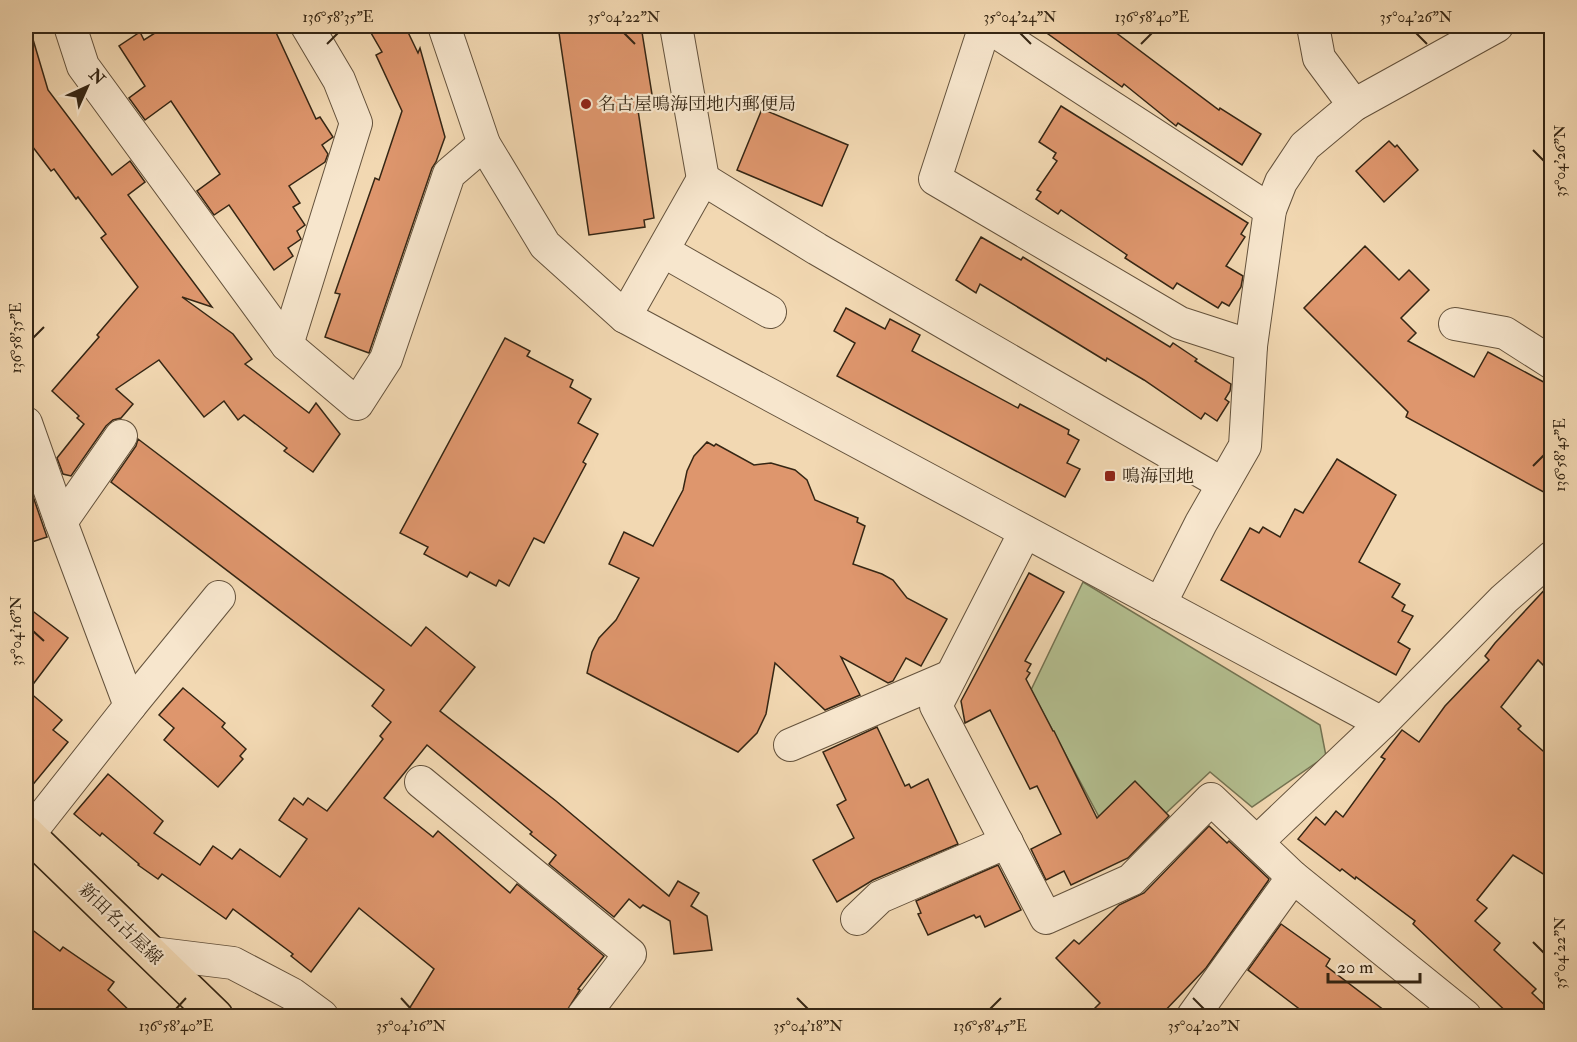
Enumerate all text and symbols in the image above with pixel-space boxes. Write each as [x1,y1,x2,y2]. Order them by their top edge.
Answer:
text: 136°58'35"E [302,8,374,27]
text: 35°04'22"N [588,8,661,27]
text: 35°04'24"N [984,8,1057,27]
text: 136°58'40"E [1115,8,1189,27]
text: 35°04'26"N [1380,8,1453,27]
north arrow [57,57,117,117]
text: N [84,64,110,90]
place label: 名古屋鳴海団地内郵便局 [598,93,796,116]
marker: 名古屋鳴海団地内郵便局 [579,97,593,111]
text: 35°04'26"N [1551,124,1570,197]
text: 136°58'35"E [7,302,26,374]
text: 136°58'45"E [1551,418,1570,492]
place label: 鳴海団地 [1122,465,1194,488]
marker: 鳴海団地 [1103,469,1117,483]
text: 35°04'16"N [7,595,26,666]
street label: 新田名古屋線 [74,879,167,970]
text: 35°04'22"N [1551,916,1570,989]
scale bar [1328,946,1420,984]
text: 20 m [1337,956,1373,979]
text: 136°58'40"E [139,1017,213,1036]
text: 35°04'16"N [376,1017,447,1036]
text: 35°04'18"N [773,1017,843,1036]
text: 136°58'45"E [953,1017,1027,1036]
text: 35°04'20"N [1168,1017,1241,1036]

